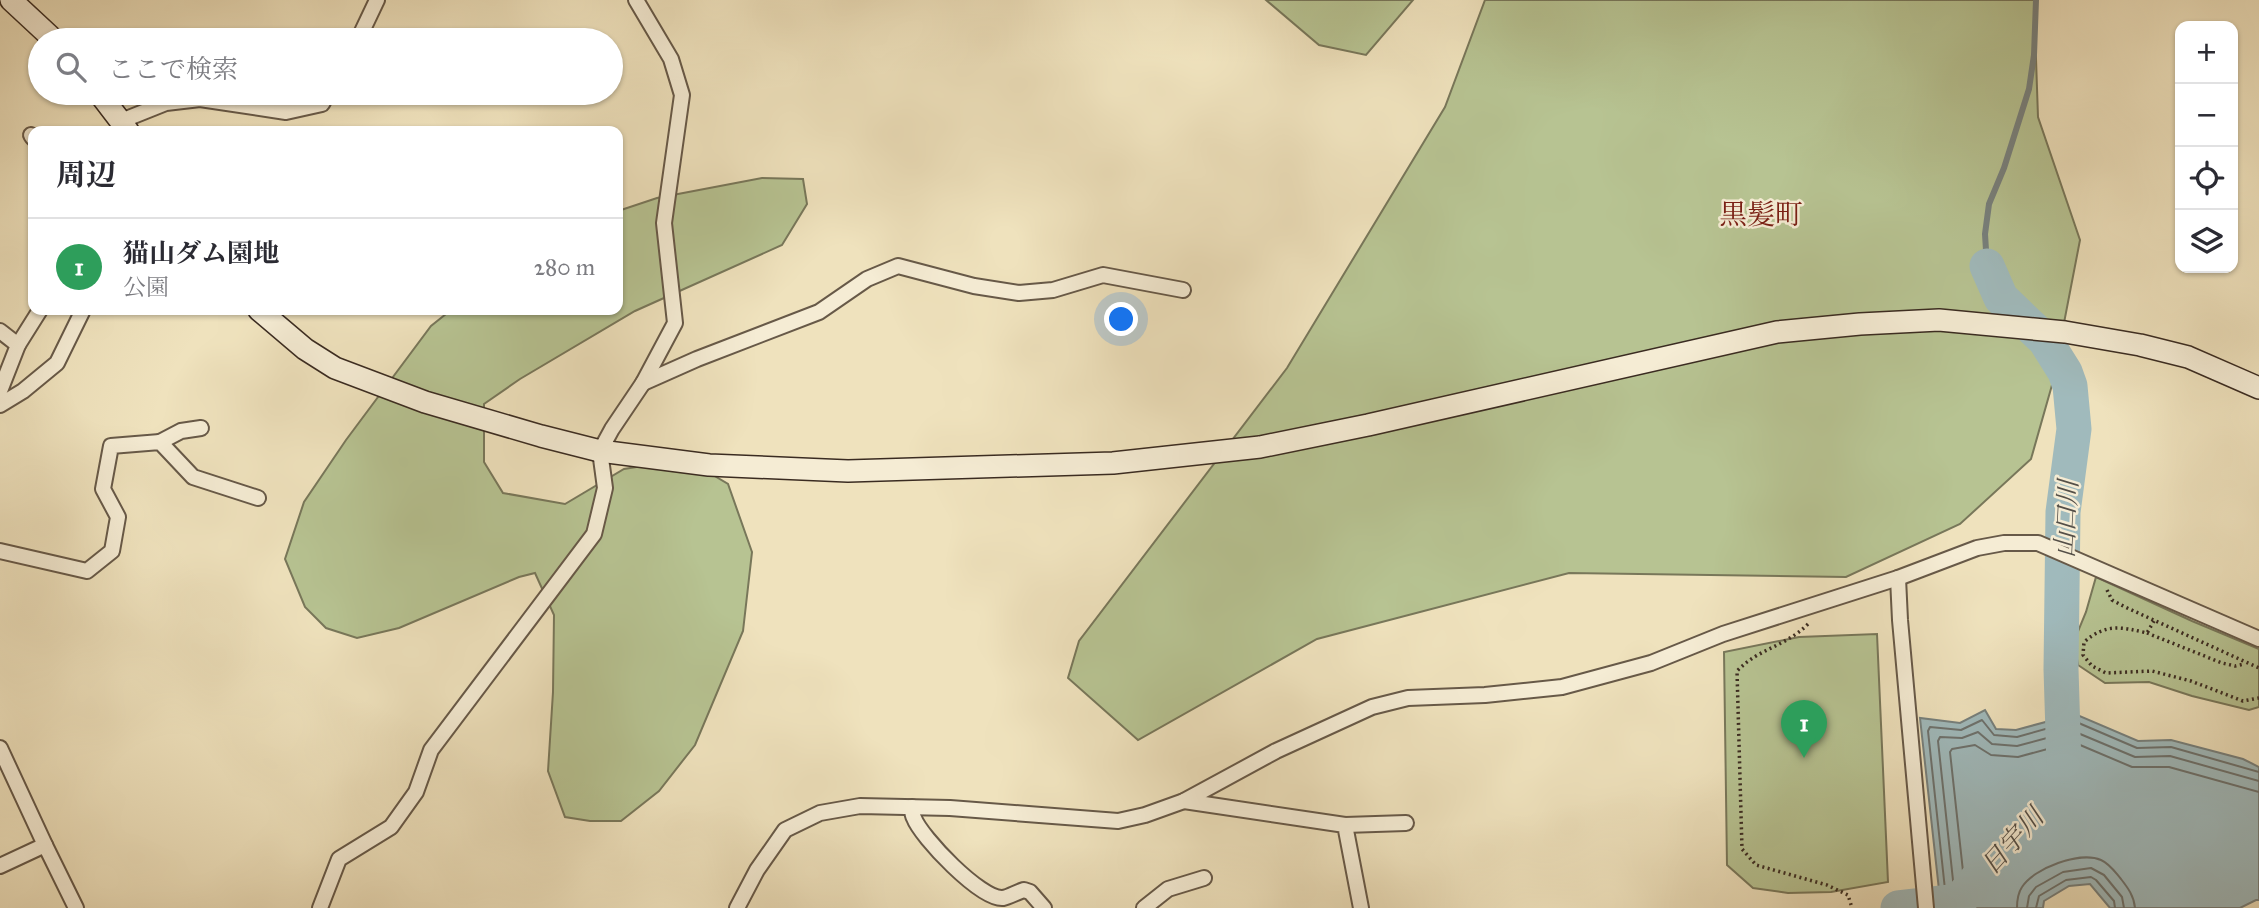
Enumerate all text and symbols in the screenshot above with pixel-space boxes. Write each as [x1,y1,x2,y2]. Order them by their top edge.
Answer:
map controls [2175,21,2238,273]
button: + [2175,21,2238,84]
search box [28,28,623,105]
icon: search [52,48,90,86]
text: ここで検索 [108,53,238,85]
button: − [2175,84,2238,147]
button: locate [2175,147,2238,210]
text: 周辺 [56,157,116,193]
district label: 黒髪町 [1719,197,1803,232]
button: layers [2175,210,2238,273]
text: 猫山ダム園地 [123,237,279,269]
text: 1 [74,253,84,281]
text: 280 m [534,253,595,281]
text: 公園 [123,273,169,301]
your location [1104,302,1138,336]
water label: 山口川 [2048,476,2084,559]
pin: 1 [1781,700,1827,758]
water label: 日宇川 [1974,799,2052,881]

